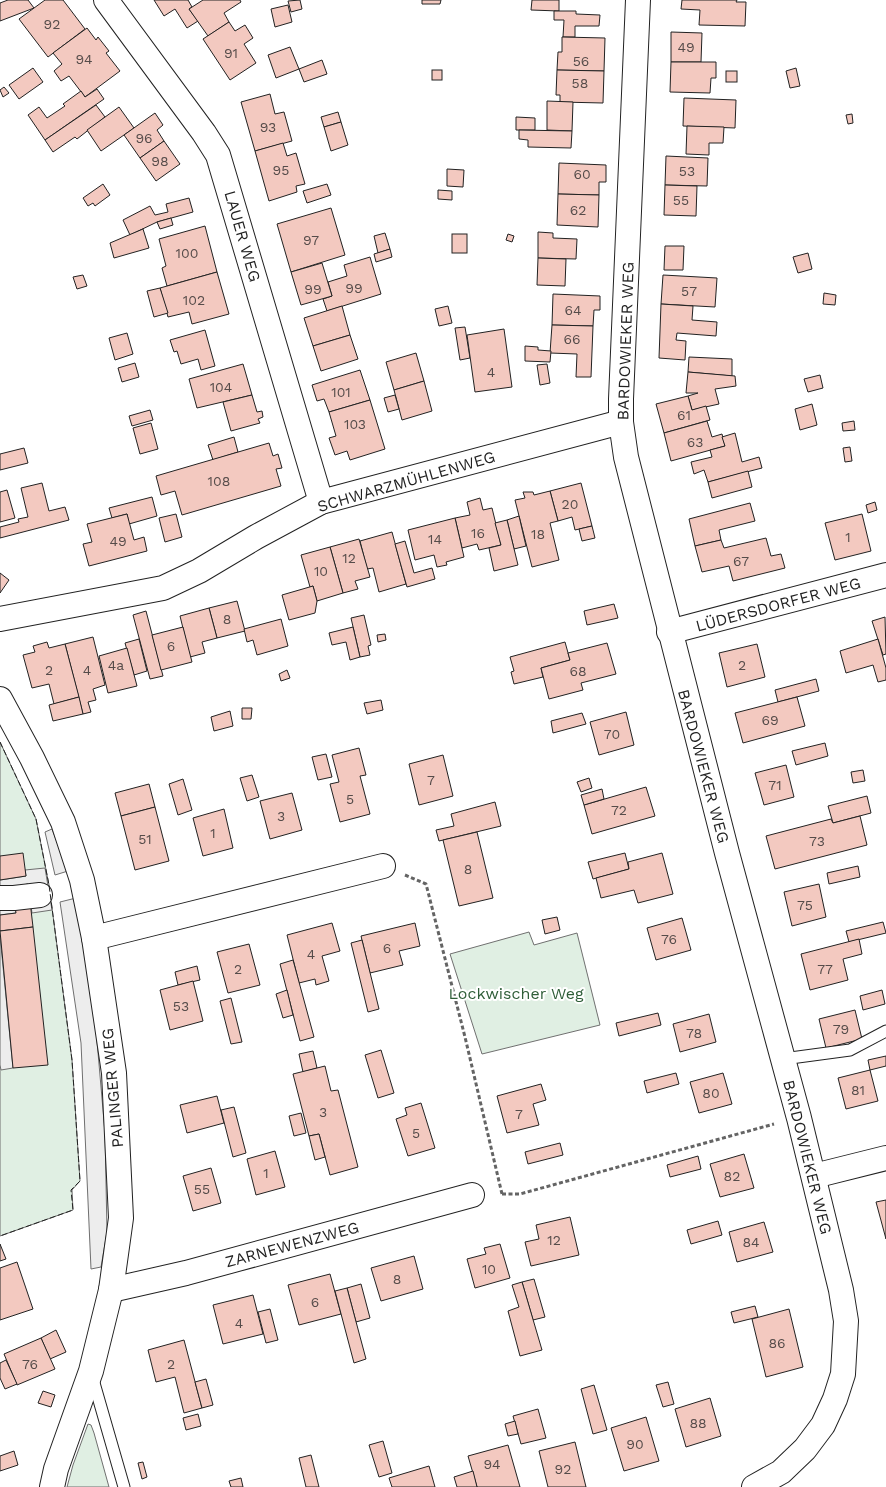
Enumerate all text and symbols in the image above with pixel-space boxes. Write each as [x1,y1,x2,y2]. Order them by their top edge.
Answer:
house number: 92 [44,16,60,32]
house number: 49 [677,39,695,55]
house number: 91 [224,45,238,61]
house number: 94 [75,51,93,67]
house number: 56 [573,53,589,69]
house number: 58 [572,75,588,91]
house number: 93 [260,119,276,135]
house number: 96 [135,130,153,146]
house number: 98 [151,153,169,169]
house number: 95 [273,162,289,178]
house number: 53 [679,163,695,179]
house number: 60 [573,166,591,182]
street label: LAUER WEG [220,188,265,284]
house number: 55 [673,192,689,208]
house number: 62 [570,202,586,218]
house number: 97 [303,232,319,248]
house number: 100 [176,245,198,261]
street label: BARDOWIEKER WEG [613,261,638,421]
house number: 99 [345,280,363,296]
house number: 99 [304,281,322,297]
house number: 57 [681,283,697,299]
house number: 102 [183,292,205,308]
house number: 64 [564,302,582,318]
house number: 66 [563,331,581,347]
house number: 4 [487,364,495,380]
house number: 104 [210,379,232,395]
house number: 101 [331,384,351,400]
house number: 61 [677,407,691,423]
house number: 103 [344,416,366,432]
house number: 63 [687,434,703,450]
street label: SCHWARZMÜHLENWEG [315,447,497,516]
house number: 108 [208,473,230,489]
house number: 20 [562,496,578,512]
house number: 16 [471,525,485,541]
house number: 18 [531,526,545,542]
house number: 1 [845,529,851,545]
house number: 14 [428,531,442,547]
house number: 49 [109,533,127,549]
house number: 12 [342,550,356,566]
house number: 67 [733,553,749,569]
house number: 10 [314,563,328,579]
street label: LÜDERSDORFER WEG [694,573,863,636]
house number: 8 [223,611,231,627]
house number: 6 [167,638,175,654]
house number: 4a [108,657,124,673]
house number: 2 [738,657,746,673]
house number: 2 [45,662,53,678]
house number: 4 [83,662,91,678]
house number: 68 [569,663,587,679]
street label: BARDOWIEKER WEG [674,687,733,845]
house number: 69 [761,712,779,728]
house number: 70 [604,726,620,742]
house number: 7 [427,772,435,788]
house number: 71 [768,777,782,793]
house number: 5 [346,791,354,807]
house number: 72 [611,802,627,818]
house number: 3 [277,808,285,824]
house number: 1 [210,825,216,841]
house number: 51 [138,831,152,847]
house number: 73 [809,833,825,849]
house number: 8 [464,861,472,877]
house number: 75 [797,897,813,913]
house number: 76 [661,931,677,947]
house number: 6 [383,940,391,956]
house number: 4 [307,946,315,962]
house number: 2 [234,961,242,977]
house number: 77 [817,961,833,977]
park label: Lockwischer Weg [449,984,584,1003]
house number: 53 [173,998,189,1014]
house number: 79 [833,1021,849,1037]
house number: 78 [686,1025,702,1041]
street label: PALINGER WEG [98,1027,127,1149]
street label: BARDOWIEKER WEG [779,1078,836,1236]
house number: 81 [851,1082,865,1098]
house number: 80 [702,1085,720,1101]
house number: 3 [319,1104,327,1120]
house number: 7 [515,1106,523,1122]
house number: 5 [412,1125,420,1141]
house number: 1 [263,1165,269,1181]
house number: 82 [724,1168,740,1184]
house number: 55 [194,1181,210,1197]
street label: ZARNEWENZWEG [223,1218,361,1271]
house number: 12 [547,1232,561,1248]
house number: 84 [742,1234,760,1250]
house number: 10 [482,1261,496,1277]
house number: 8 [393,1271,401,1287]
house number: 6 [311,1294,319,1310]
house number: 4 [235,1315,243,1331]
house number: 86 [768,1335,786,1351]
house number: 76 [22,1356,38,1372]
house number: 2 [167,1356,175,1372]
house number: 88 [689,1415,707,1431]
house number: 90 [626,1436,644,1452]
house number: 94 [483,1456,501,1472]
house number: 92 [555,1461,571,1477]

